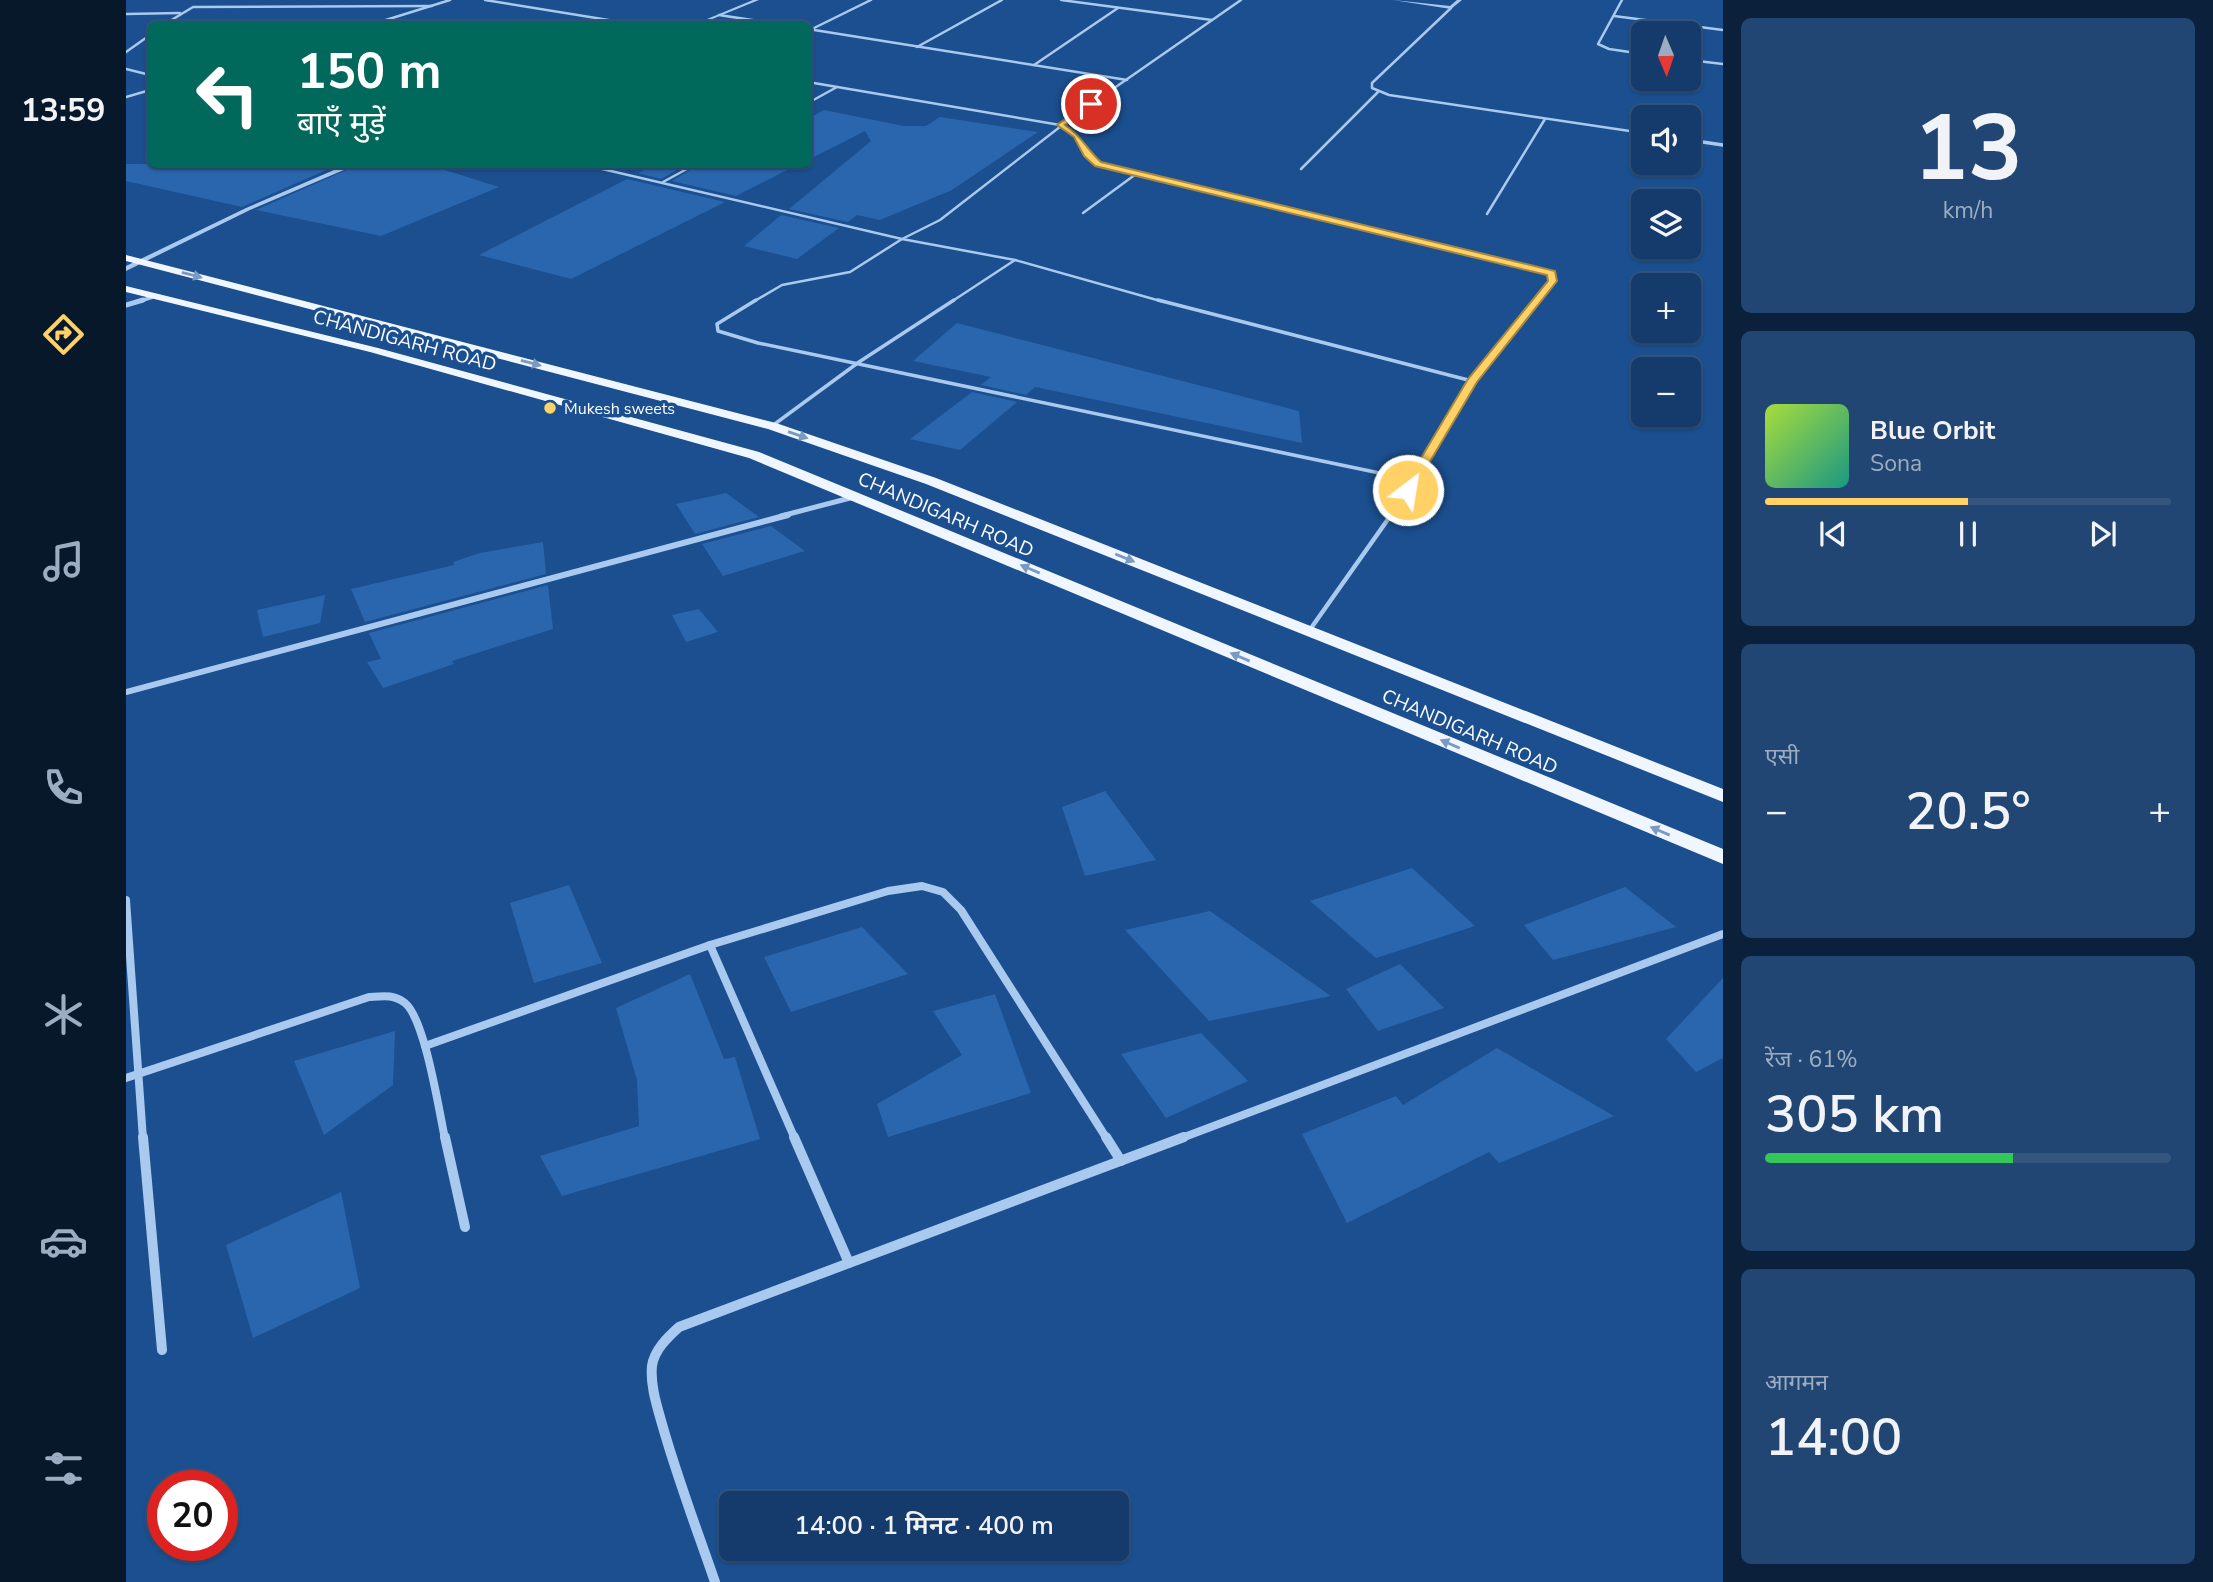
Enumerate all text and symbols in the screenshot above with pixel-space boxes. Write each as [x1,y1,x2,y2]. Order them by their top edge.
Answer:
north arrow [1631,21,1701,91]
map controls [1631,21,1701,427]
text: 150 m [297,38,441,105]
icon: left [182,49,273,140]
pin [1061,74,1121,134]
icon: arrive [1072,85,1110,123]
text: 13 [1913,87,2023,211]
text: 13:59 [21,89,105,132]
text: बाएँ मुड़ें [297,102,386,145]
button: sound [1631,105,1701,175]
button: layers [1631,189,1701,259]
text: km/h [1943,195,1993,226]
one-way arrow [181,270,203,281]
button: + [1631,273,1701,343]
street label: CHANDIGARH ROAD [310,304,499,378]
icon: directions [39,310,88,359]
button: − [1631,357,1701,427]
one-way arrow [520,358,542,369]
place label: Mukesh sweets [564,398,675,420]
marker: Mukesh sweets [542,400,558,416]
text: Blue Orbit [1870,413,1995,448]
one-way arrow [787,430,808,441]
text: Sona [1870,448,1922,479]
position arrow [1371,453,1445,527]
street label: CHANDIGARH ROAD [854,466,1038,564]
icon: previous [1814,515,1852,553]
icon: pause [1949,515,1987,553]
icon: next [2084,515,2122,553]
icon: music [39,537,88,586]
one-way arrow [1115,553,1136,564]
one-way arrow [1019,564,1040,575]
one-way arrow [1229,651,1250,662]
street label: CHANDIGARH ROAD [1378,683,1562,781]
one-way arrow [1439,738,1460,749]
text: एसी [1765,741,1799,772]
icon: phone [39,763,88,812]
text: 20.5° [1905,776,2031,847]
text: − [1765,786,1788,837]
text: + [2148,786,2171,837]
one-way arrow [1650,825,1670,837]
icon: climate [39,990,88,1039]
text: रेंज · 61% [1765,1044,1858,1075]
text: 305 km [1765,1079,1944,1150]
icon: car [39,1217,88,1266]
text: आगमन [1765,1367,1828,1398]
text: 14:00 [1765,1402,1902,1473]
icon: filters [39,1444,88,1493]
speed limit sign: 20 [147,1470,238,1561]
text: 14:00 · 1 मिनट · 400 m [794,1508,1054,1543]

